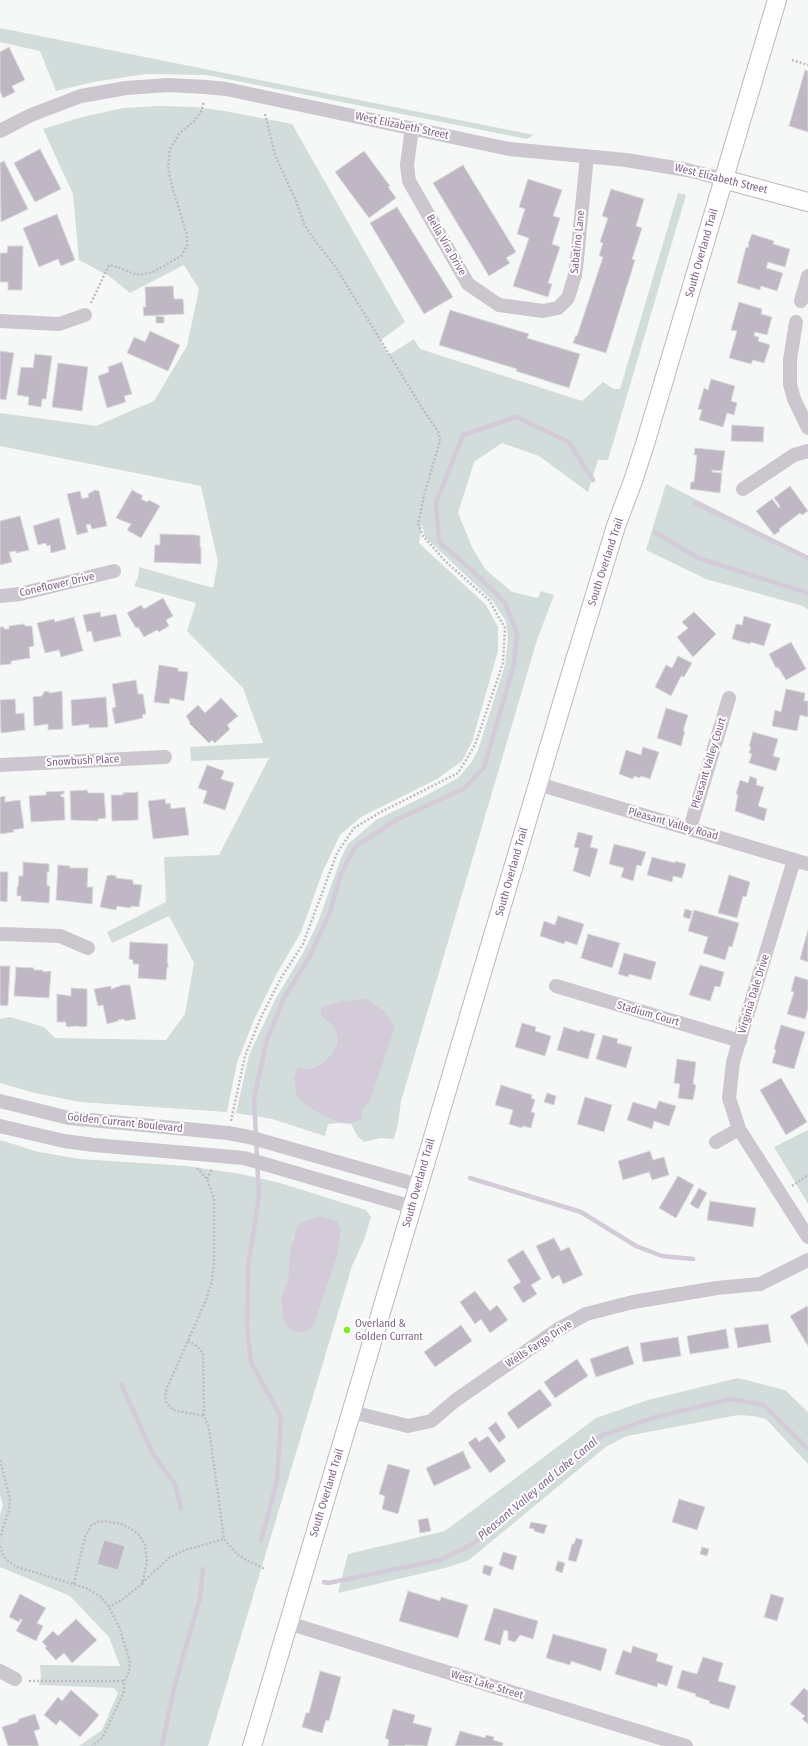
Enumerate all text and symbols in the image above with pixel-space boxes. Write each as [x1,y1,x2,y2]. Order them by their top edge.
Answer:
street label: West Elizabeth Street [354,110,450,142]
street label: West Elizabeth Street [673,161,769,197]
street label: South Overland Trail [683,207,721,299]
street label: Sabatino Lane [568,210,588,274]
street label: Bella Vira Drive [423,212,469,278]
street label: South Overland Trail [586,516,626,608]
street label: Coneflower Drive [18,570,96,600]
street label: Pleasant Valley Court [689,716,729,810]
street label: Snowbush Place [46,753,120,769]
street label: Pleasant Valley Road [626,805,720,843]
street label: South Overland Trail [493,826,531,918]
street label: Virginia Dale Drive [736,953,772,1035]
street label: Stadium Court [615,999,681,1029]
street label: Golden Currant Boulevard [67,1110,183,1136]
street label: South Overland Trail [400,1137,438,1229]
place label: Overland & Golden Currant [355,1317,423,1343]
street label: Wells Fargo Drive [503,1318,575,1370]
marker: Overland & Golden Currant [342,1325,352,1335]
water label: Pleasant Valley and Lake Canal [475,1435,601,1543]
street label: South Overland Trail [307,1447,347,1539]
street label: West Lake Street [449,1668,525,1702]

